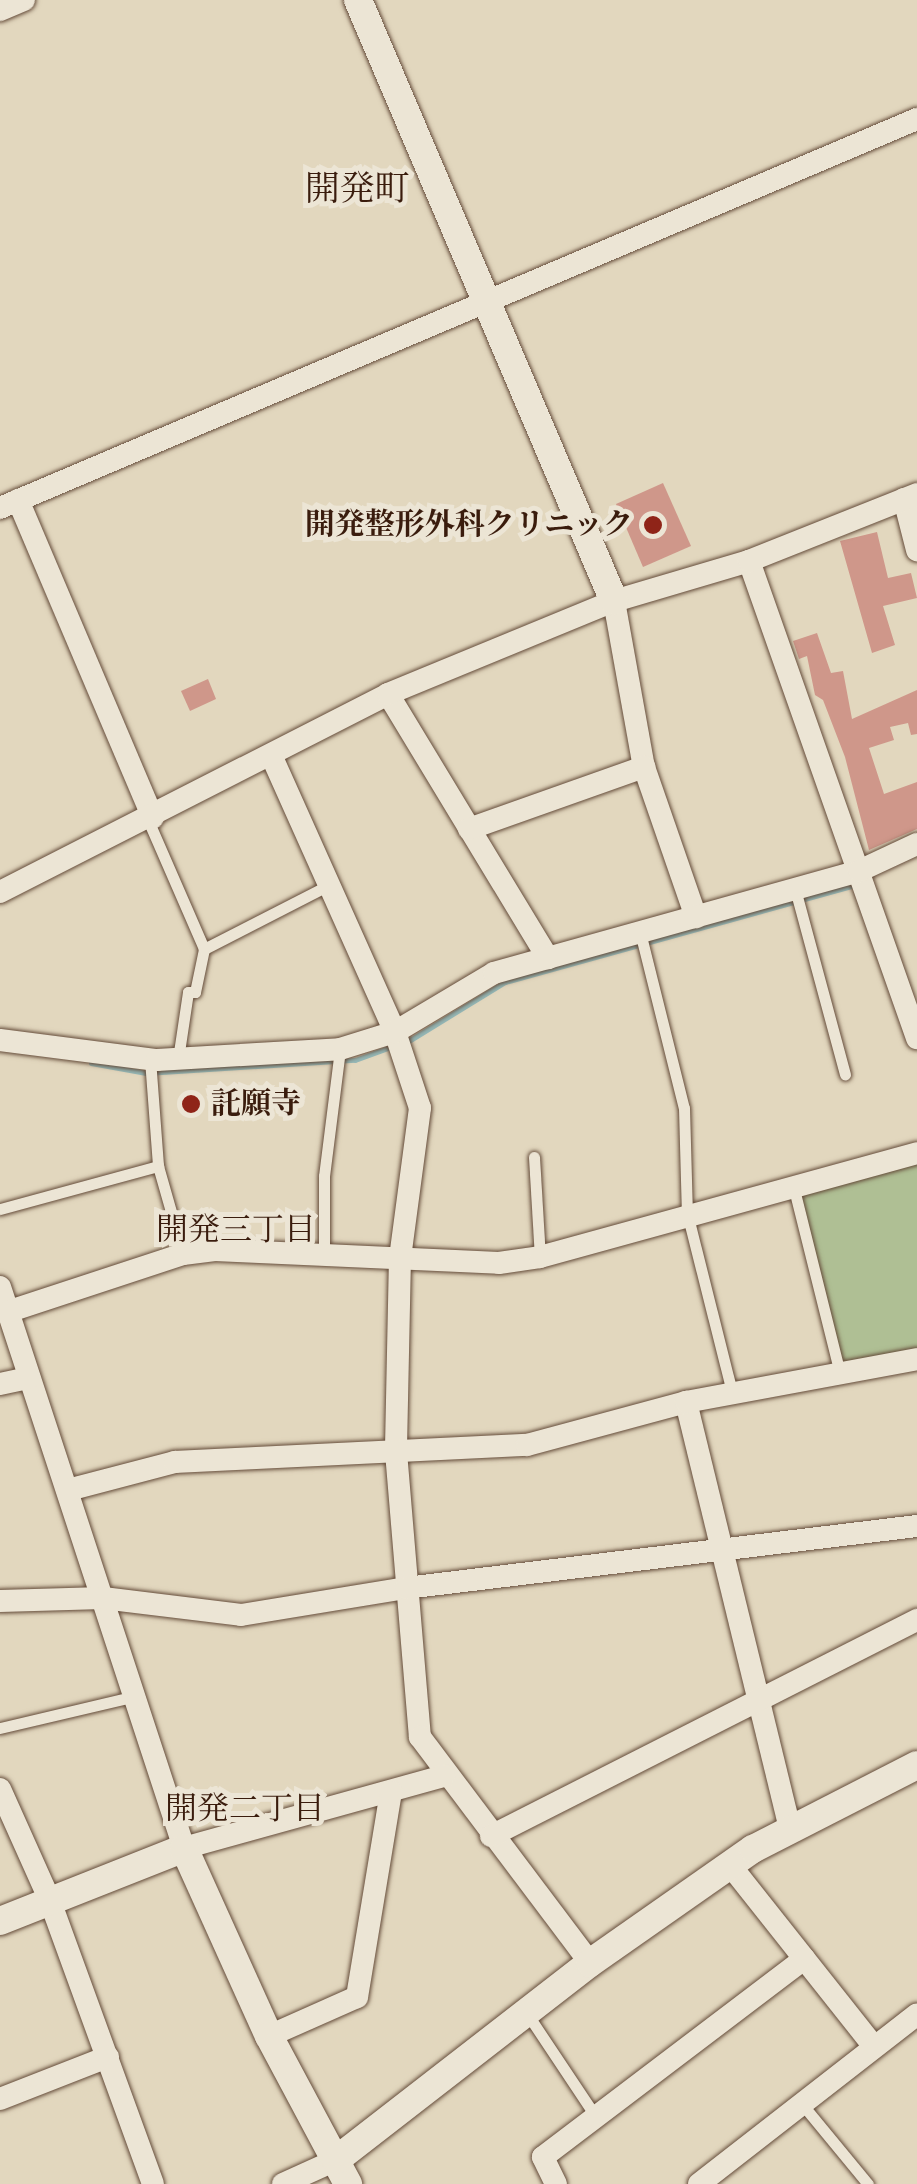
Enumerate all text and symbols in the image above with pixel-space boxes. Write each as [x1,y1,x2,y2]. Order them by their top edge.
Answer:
district label: 開発町 [305,169,409,211]
place label: 開発整形外科クリニック [303,507,633,543]
marker: 開発整形外科クリニック [642,514,664,536]
place label: 託願寺 [211,1086,301,1122]
marker: 託願寺 [180,1093,202,1115]
district label: 開発三丁目 [156,1211,316,1249]
district label: 開発二丁目 [165,1790,325,1828]

